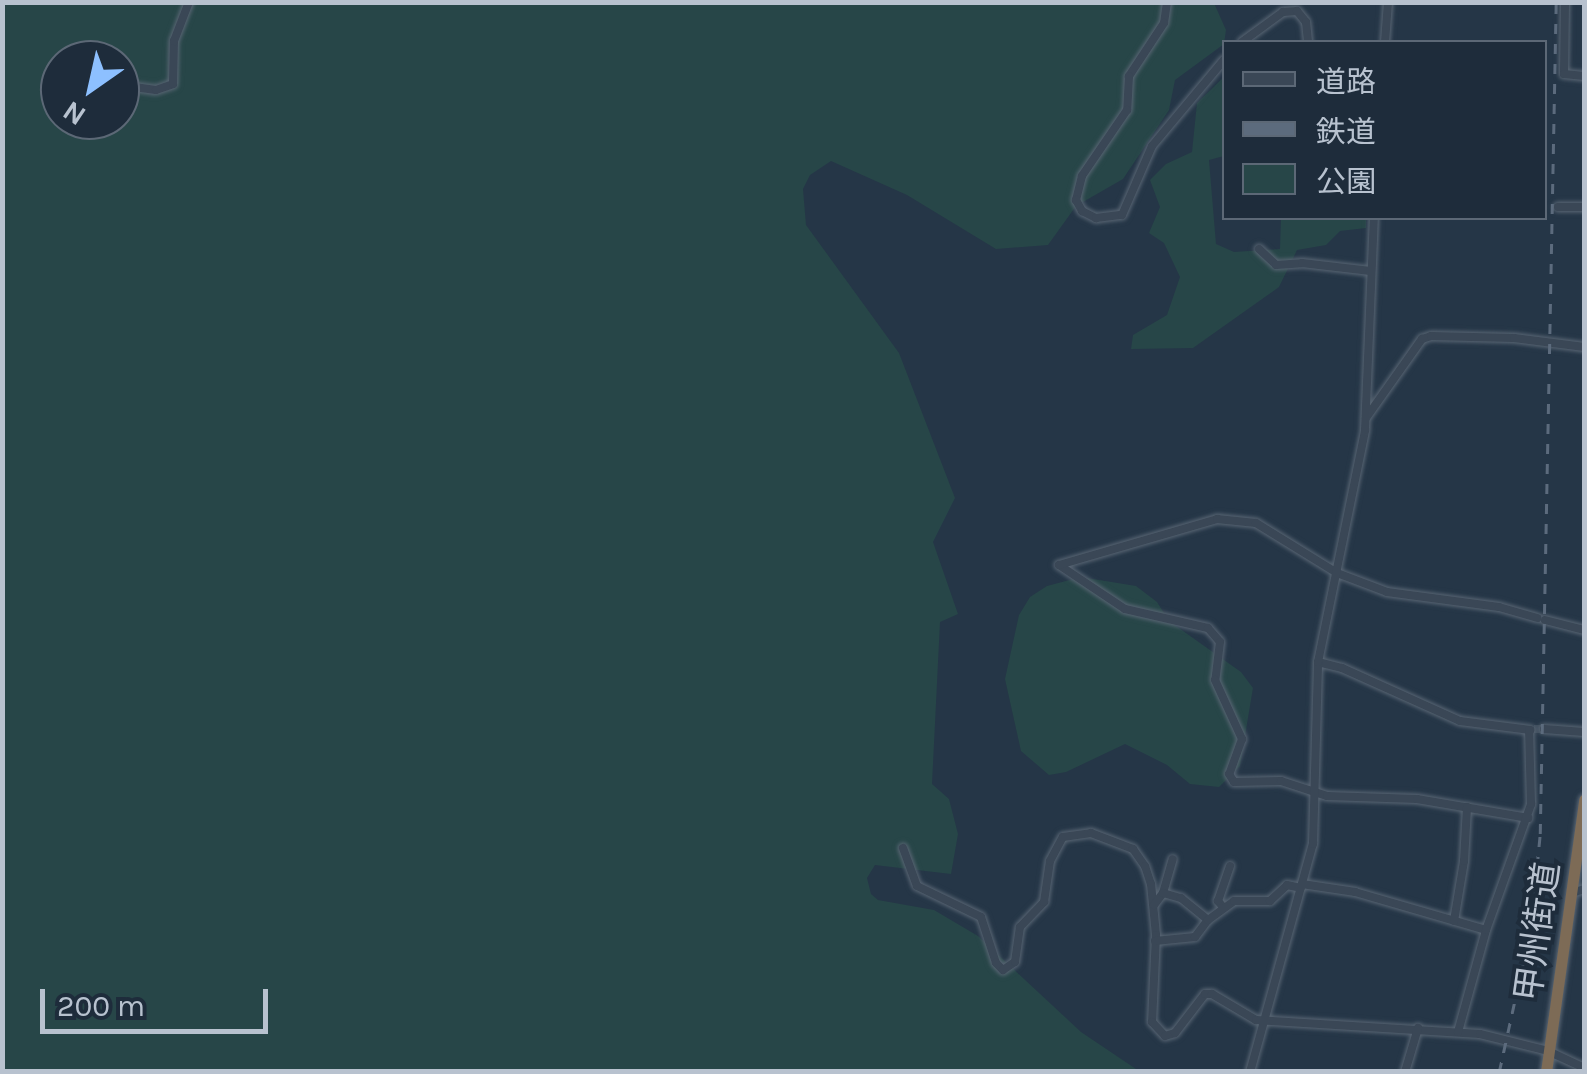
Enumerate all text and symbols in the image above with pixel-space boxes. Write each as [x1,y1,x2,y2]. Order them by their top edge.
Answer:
north arrow [40,40,140,140]
legend [1222,40,1547,220]
text: 道路 [1316,64,1376,100]
text: N [57,94,92,133]
text: 鉄道 [1316,114,1376,150]
text: 公園 [1316,164,1376,200]
street label: 甲州街道 [1507,860,1569,1004]
scale bar [45,969,272,1031]
text: 200 m [57,988,145,1024]

